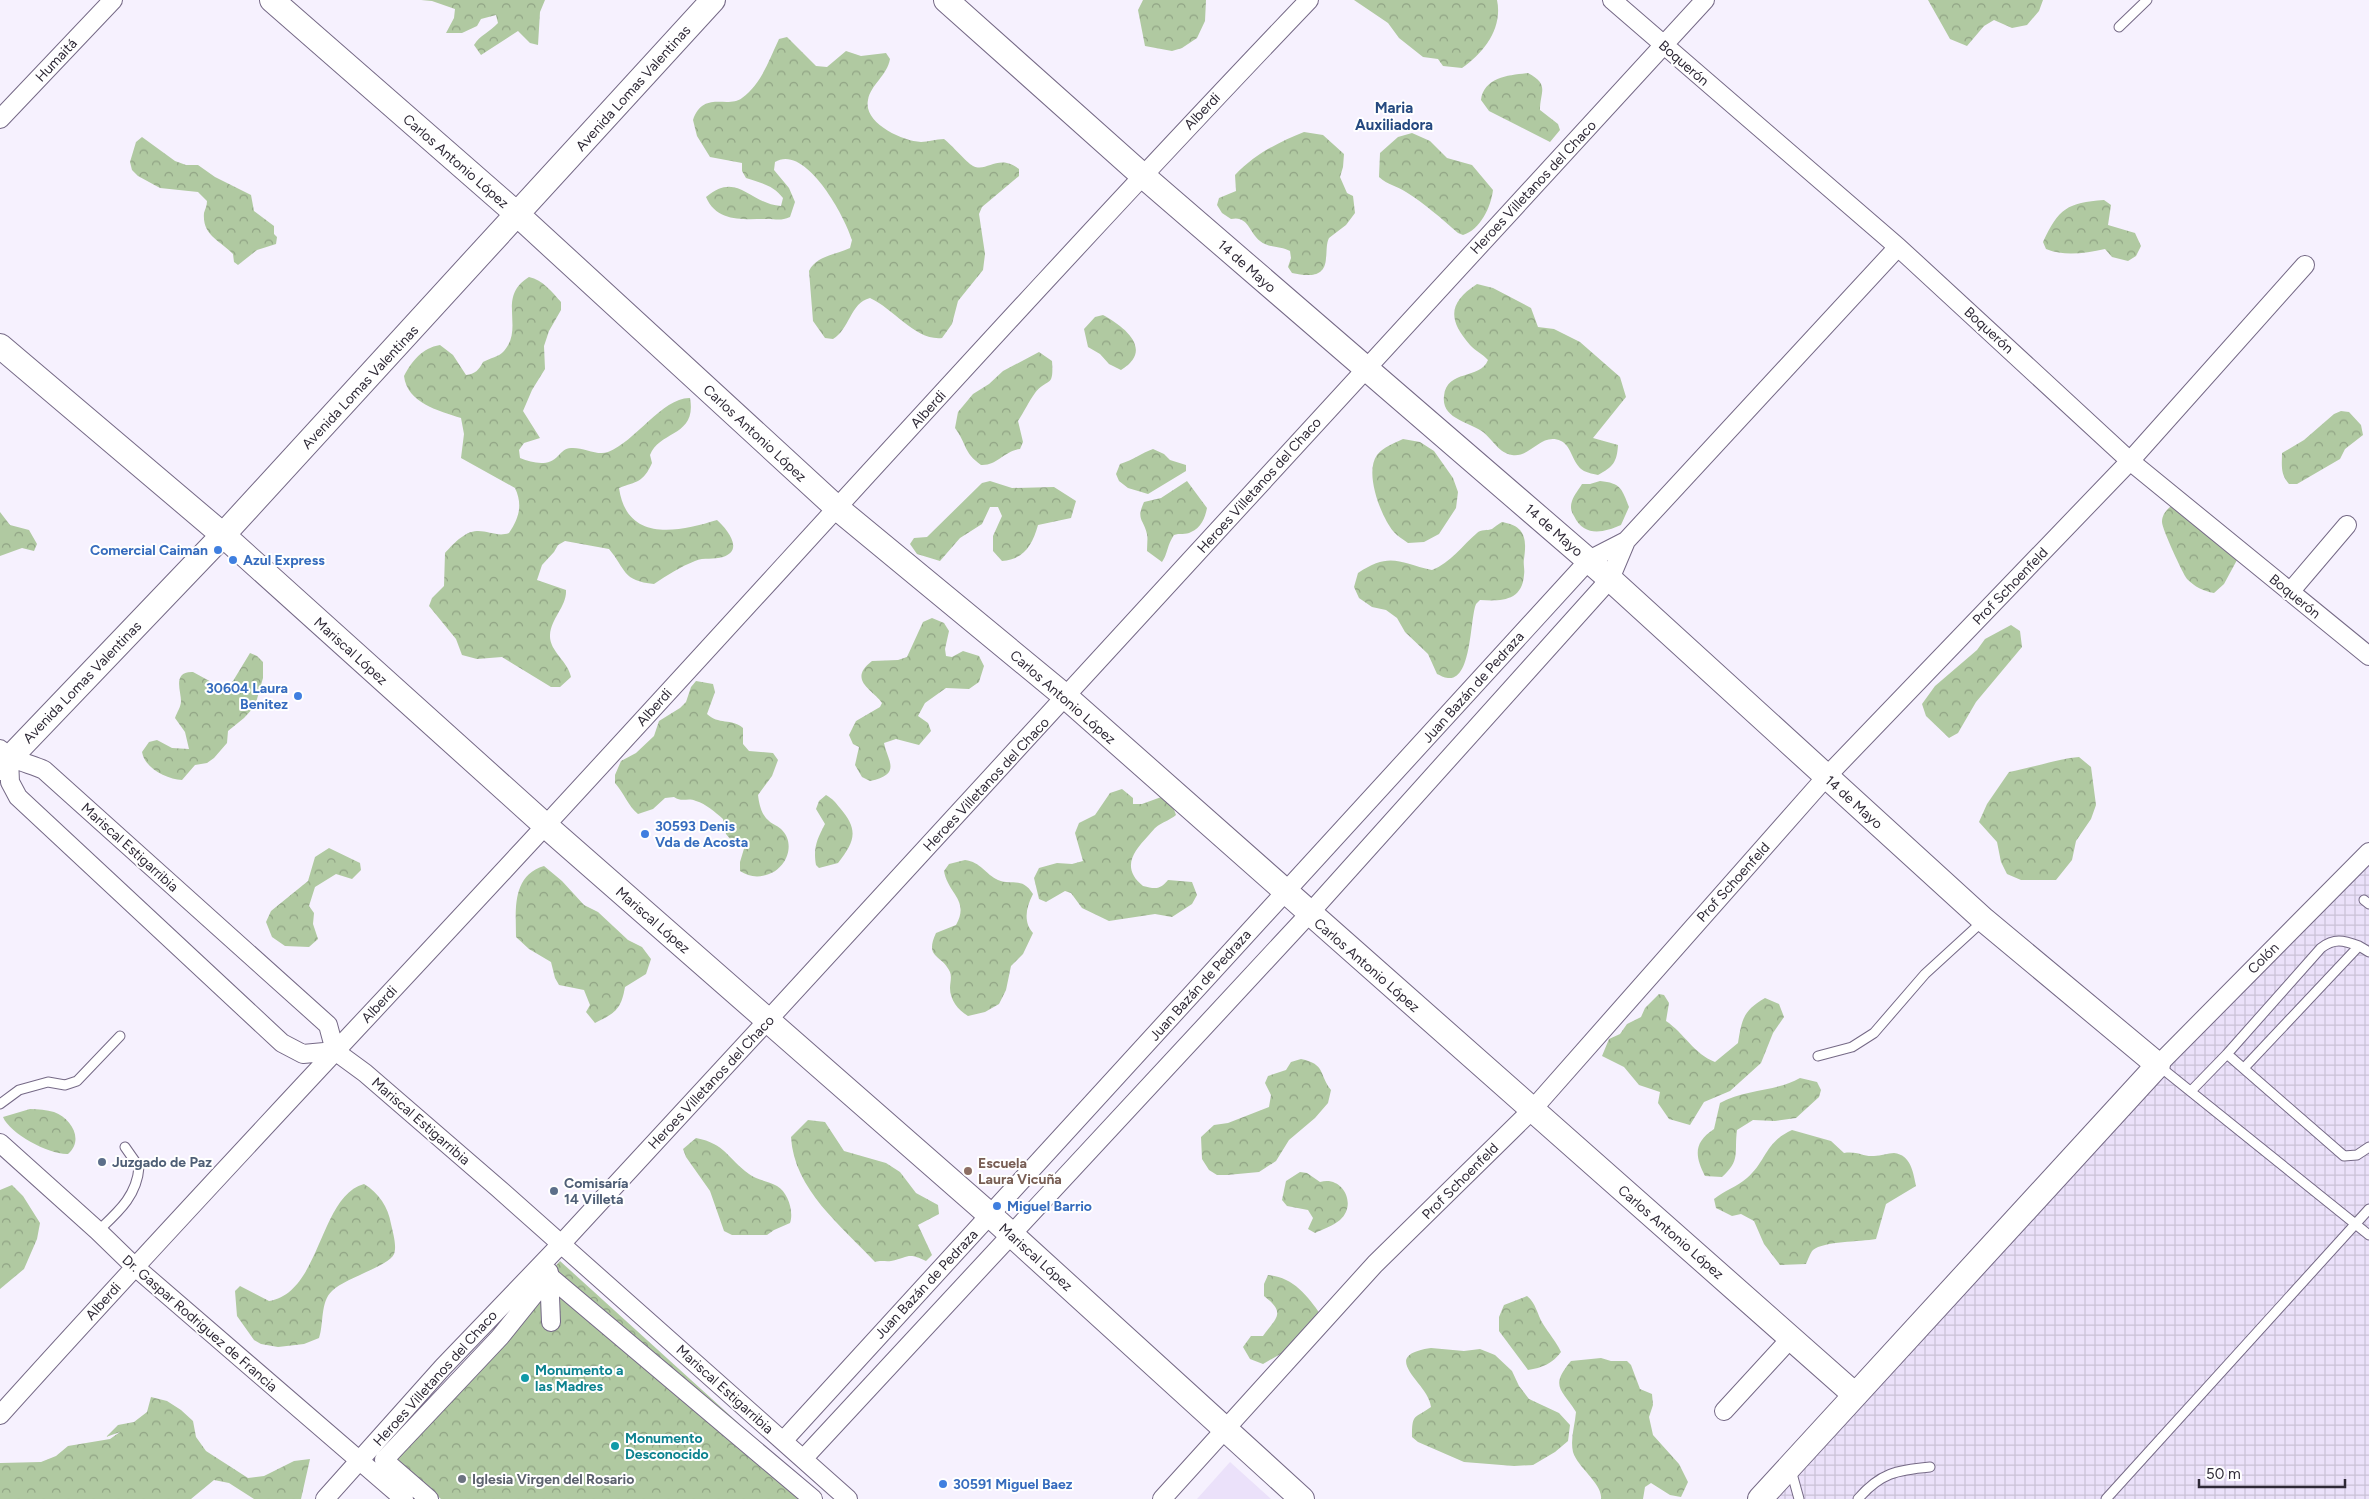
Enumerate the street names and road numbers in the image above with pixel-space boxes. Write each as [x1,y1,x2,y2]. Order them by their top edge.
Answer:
street label: Avenida Lomas Valentinas [572,22,694,155]
street label: Humaitá [32,35,81,86]
street label: Boquerón [1655,37,1712,90]
street label: Alberdi [1181,89,1224,133]
street label: Carlos Antonio López [399,111,512,212]
street label: Heroes Villetanos del Chaco [1467,117,1600,258]
street label: 14 de Mayo [1214,237,1279,296]
street label: Boquerón [1961,303,2017,357]
street label: Avenida Lomas Valentinas [298,322,422,453]
street label: Carlos Antonio López [700,381,810,486]
street label: Alberdi [907,387,950,432]
street label: Heroes Villetanos del Chaco [1194,414,1325,557]
street label: 14 de Mayo [1521,501,1586,560]
street label: Prof Schoenfeld [1969,544,2052,629]
street label: Boquerón [2266,571,2324,622]
street label: Mariscal López [310,614,391,689]
street label: Avenida Lomas Valentinas [20,618,145,747]
street label: Juan Bazán de Pedraza [1419,628,1528,746]
street label: Carlos Antonio López [1006,647,1119,748]
street label: Alberdi [633,685,676,730]
street label: Heroes Villetanos del Chaco [920,714,1053,855]
street label: 14 de Mayo [1821,772,1886,833]
street label: Mariscal Estigarribia [78,799,182,895]
street label: Prof Schoenfeld [1693,839,1774,926]
street label: Mariscal López [612,883,693,957]
street label: Carlos Antonio López [1310,915,1423,1016]
street label: Juan Bazán de Pedraza [1146,926,1255,1044]
street label: Colón [2244,939,2283,978]
street label: Alberdi [358,982,401,1026]
street label: Heroes Villetanos del Chaco [645,1012,778,1153]
street label: Mariscal Estigarribia [368,1074,473,1169]
street label: Prof Schoenfeld [1419,1140,1502,1223]
street label: Carlos Antonio López [1614,1182,1727,1283]
street label: Mariscal López [995,1220,1076,1295]
street label: Juan Bazán de Pedraza [871,1226,981,1343]
street label: Dr. Gaspar Rodriguez de Francia [119,1251,281,1395]
street label: Alberdi [82,1279,125,1324]
street label: Heroes Villetanos del Chaco [370,1307,501,1450]
street label: Mariscal Estigarribia [673,1341,777,1437]

